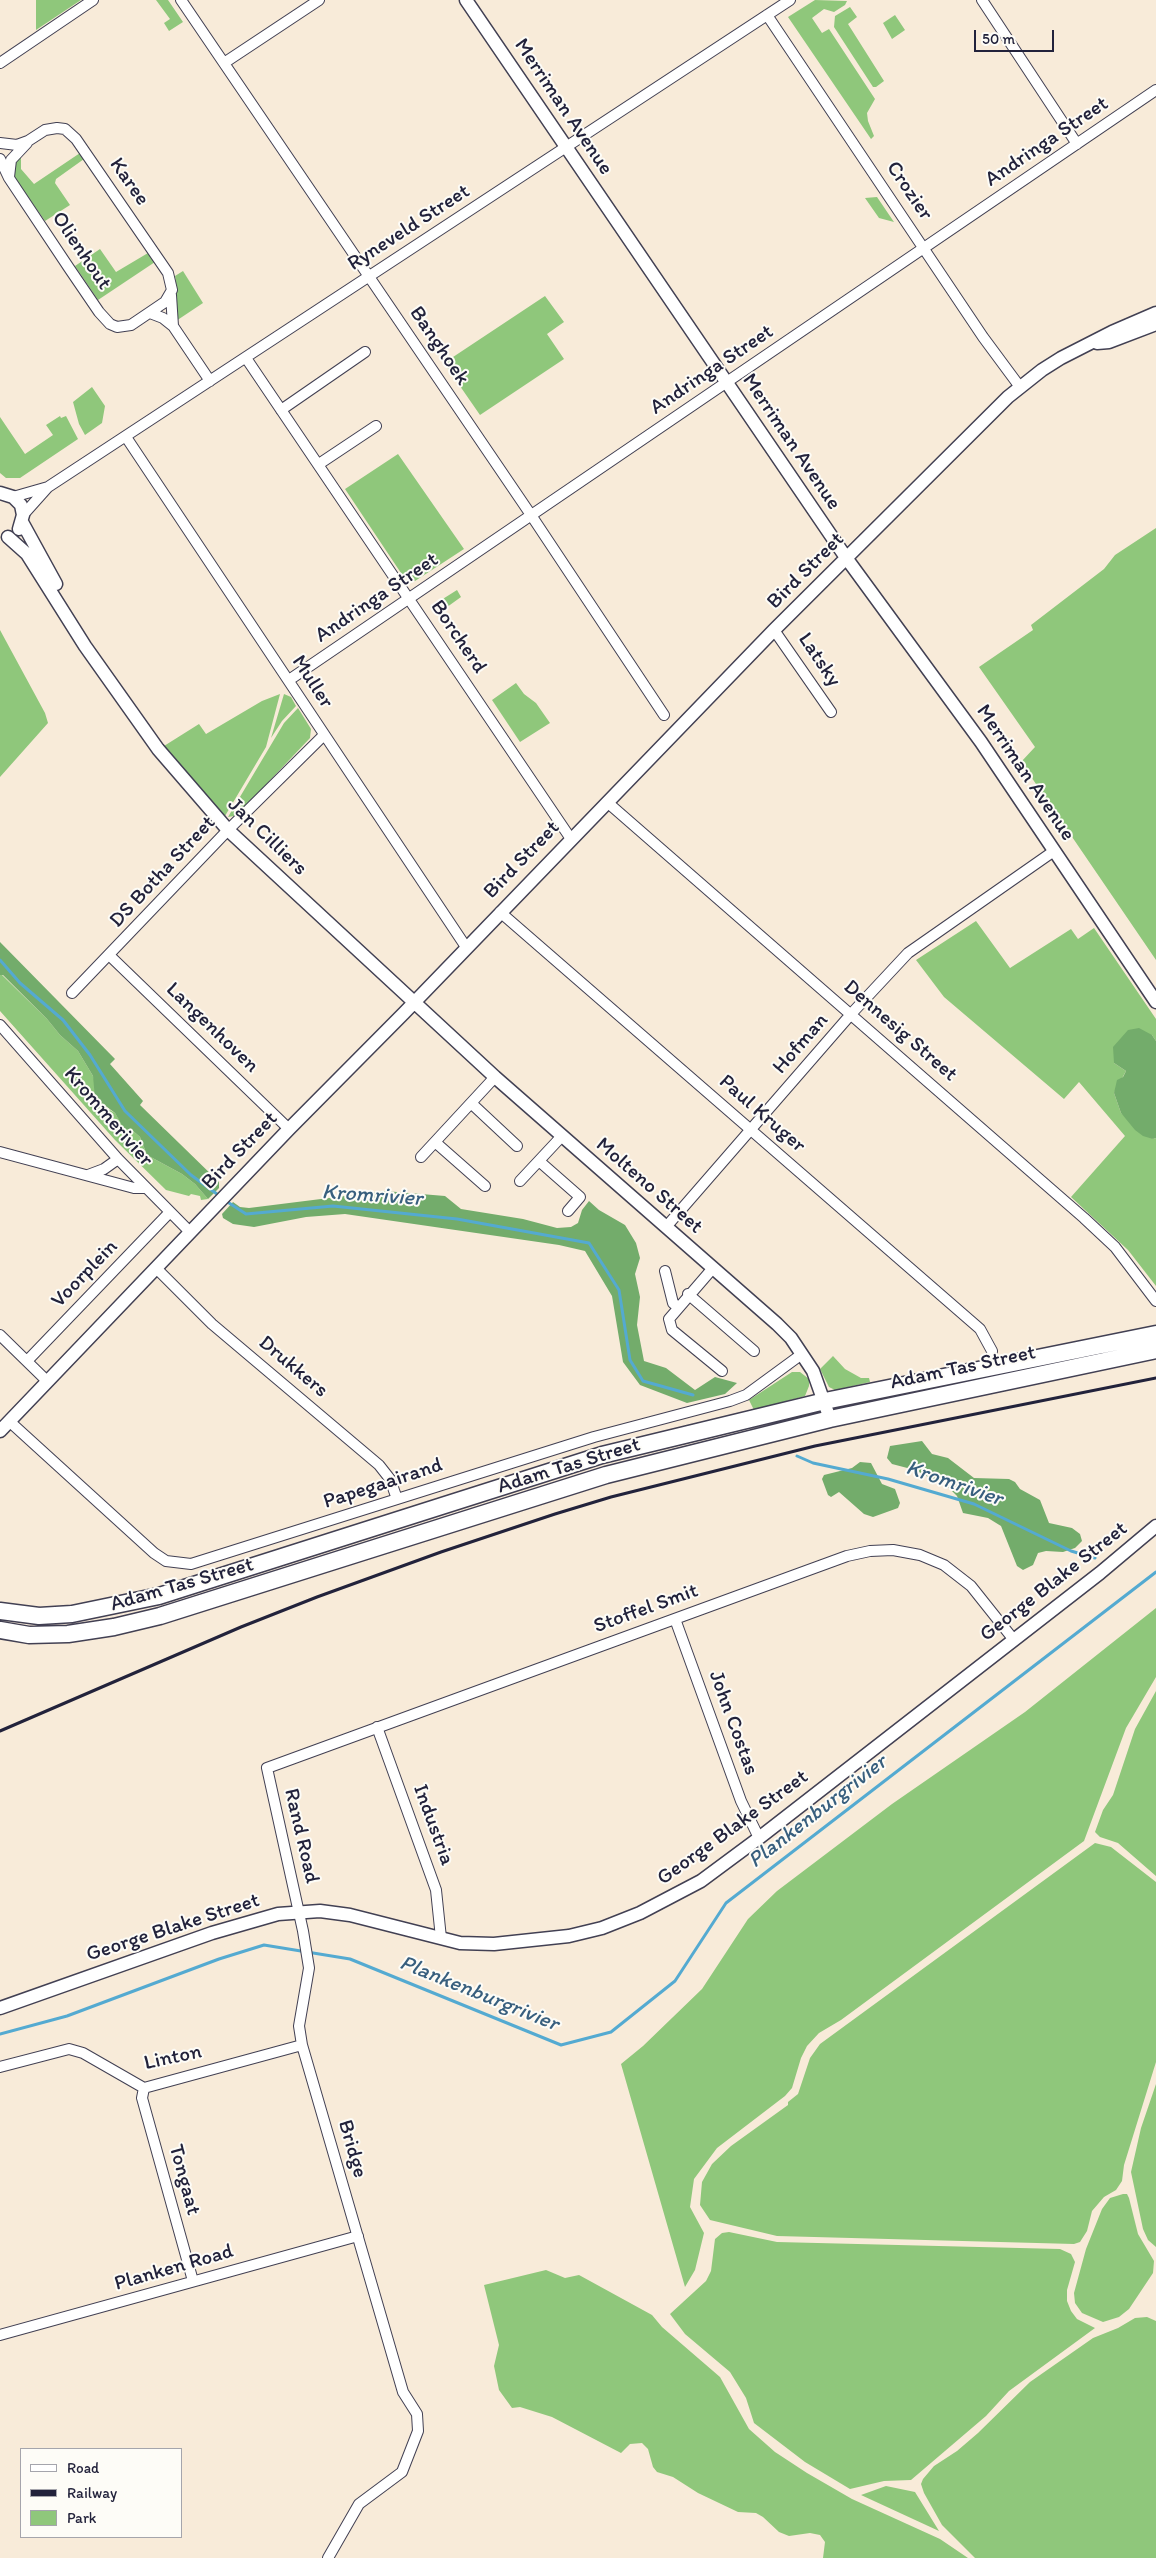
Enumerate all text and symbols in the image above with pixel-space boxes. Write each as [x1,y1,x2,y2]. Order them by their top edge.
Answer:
scale bar [976,20,1056,52]
text: 50 m [982,30,1015,48]
street label: Merriman Avenue [508,34,618,180]
street label: Andringa Street [981,91,1113,193]
street label: Karee [104,153,154,211]
street label: Crozier [880,157,938,225]
street label: Ryneveld Street [343,179,475,277]
street label: Olienhout [46,207,116,295]
street label: Banghoek [403,302,475,390]
street label: Andringa Street [646,319,778,421]
street label: Merriman Avenue [736,369,846,515]
street label: Bird Street [762,527,850,615]
street label: Andringa Street [311,547,443,649]
street label: Borcherd [424,596,492,678]
street label: Latsky [792,628,846,692]
street label: Muller [286,651,338,713]
street label: Merriman Avenue [970,700,1080,846]
street label: Jan Cilliers [222,793,312,881]
street label: DS Botha Street [105,811,221,933]
street label: Bird Street [479,816,565,904]
street label: Dennesig Street [838,975,962,1087]
street label: Langenhoven [160,977,264,1079]
street label: Hofman [768,1008,834,1080]
street label: Krommerivier [58,1062,158,1172]
street label: Paul Kruger [714,1070,810,1158]
street label: Bird Street [197,1107,283,1195]
street label: Molteno Street [590,1133,708,1239]
water label: Kromrivier [321,1179,423,1213]
street label: Voorplein [46,1235,124,1313]
street label: Drukkers [253,1331,333,1403]
street label: Adam Tas Street [888,1340,1038,1396]
street label: Adam Tas Street [495,1432,643,1500]
street label: Papegaairand [320,1453,446,1515]
water label: Kromrivier [902,1455,1006,1513]
street label: George Blake Street [975,1517,1133,1647]
street label: Adam Tas Street [107,1553,257,1617]
street label: Stoffel Smit [590,1579,702,1639]
street label: John Costas [703,1667,763,1779]
water label: Plankenburgrivier [743,1750,893,1874]
street label: George Blake Street [653,1765,813,1891]
street label: Industria [407,1781,459,1869]
street label: Rand Road [278,1786,324,1886]
street label: George Blake Street [83,1888,263,1968]
water label: Plankenburgrivier [396,1950,562,2038]
street label: Linton [142,2040,204,2076]
street label: Bridge [332,2117,372,2181]
street label: Tongaat [162,2142,206,2218]
street label: Planken Road [112,2239,236,2297]
legend [20,2448,182,2538]
text: Road [67,2459,99,2477]
text: Railway [67,2484,117,2502]
text: Park [67,2509,97,2527]

